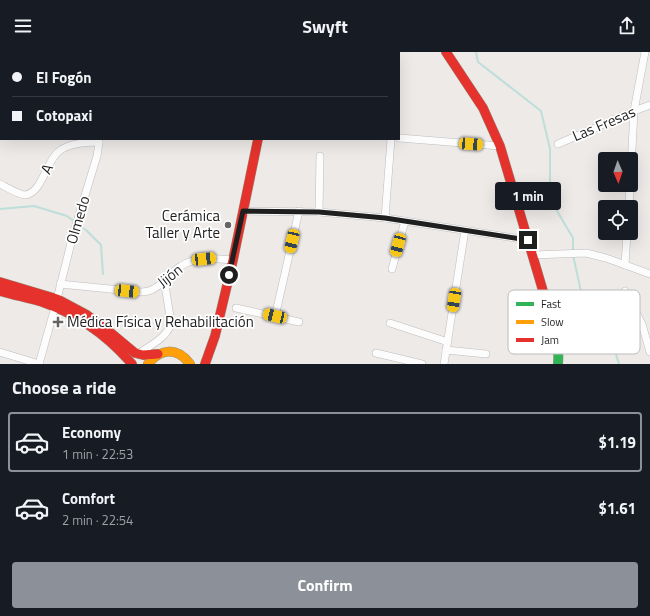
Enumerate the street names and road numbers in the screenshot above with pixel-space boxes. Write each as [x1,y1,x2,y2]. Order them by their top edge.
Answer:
street label: Las Fresas [569,100,639,147]
street label: A [34,160,59,178]
street label: Olmedo [60,193,95,247]
street label: Jijón [152,258,187,293]

